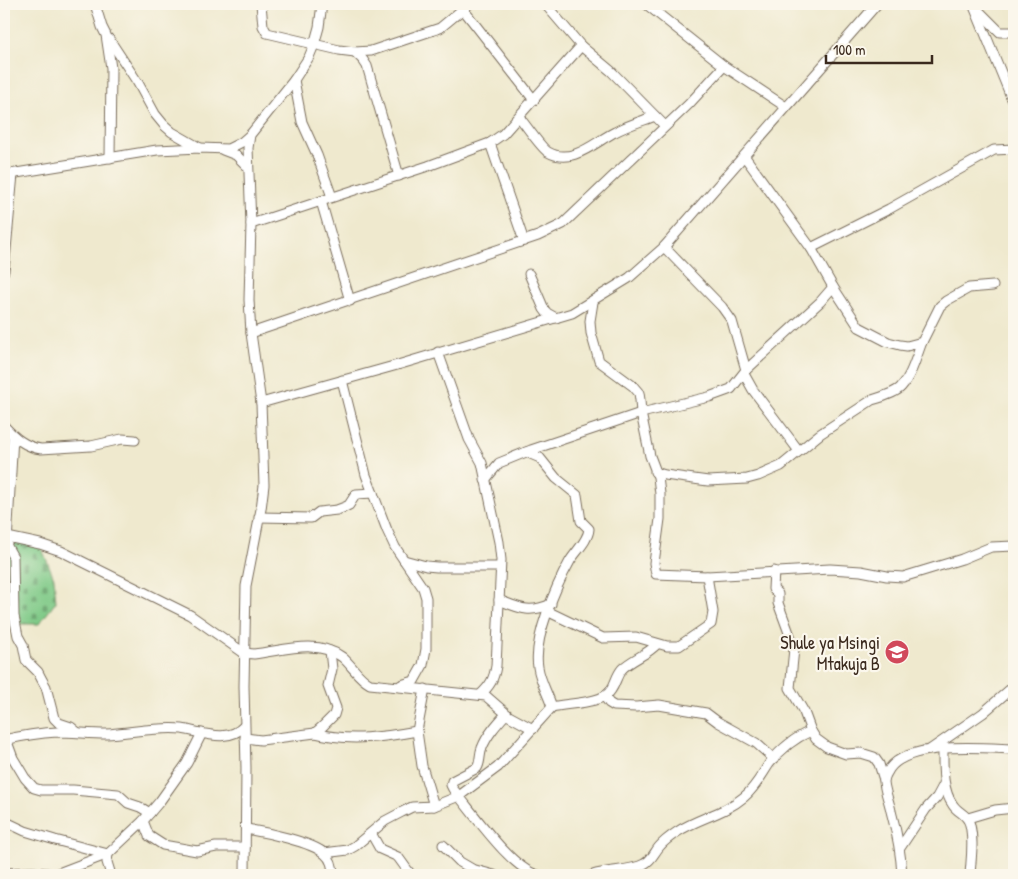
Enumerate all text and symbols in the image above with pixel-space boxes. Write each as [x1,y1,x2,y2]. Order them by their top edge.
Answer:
scale bar [826,32,932,64]
text: 100 m [833,39,866,60]
place label: Shule ya Msingi Mtakuja B [780,630,880,676]
school or university icon: Shule ya Msingi Mtakuja B [884,639,910,665]

